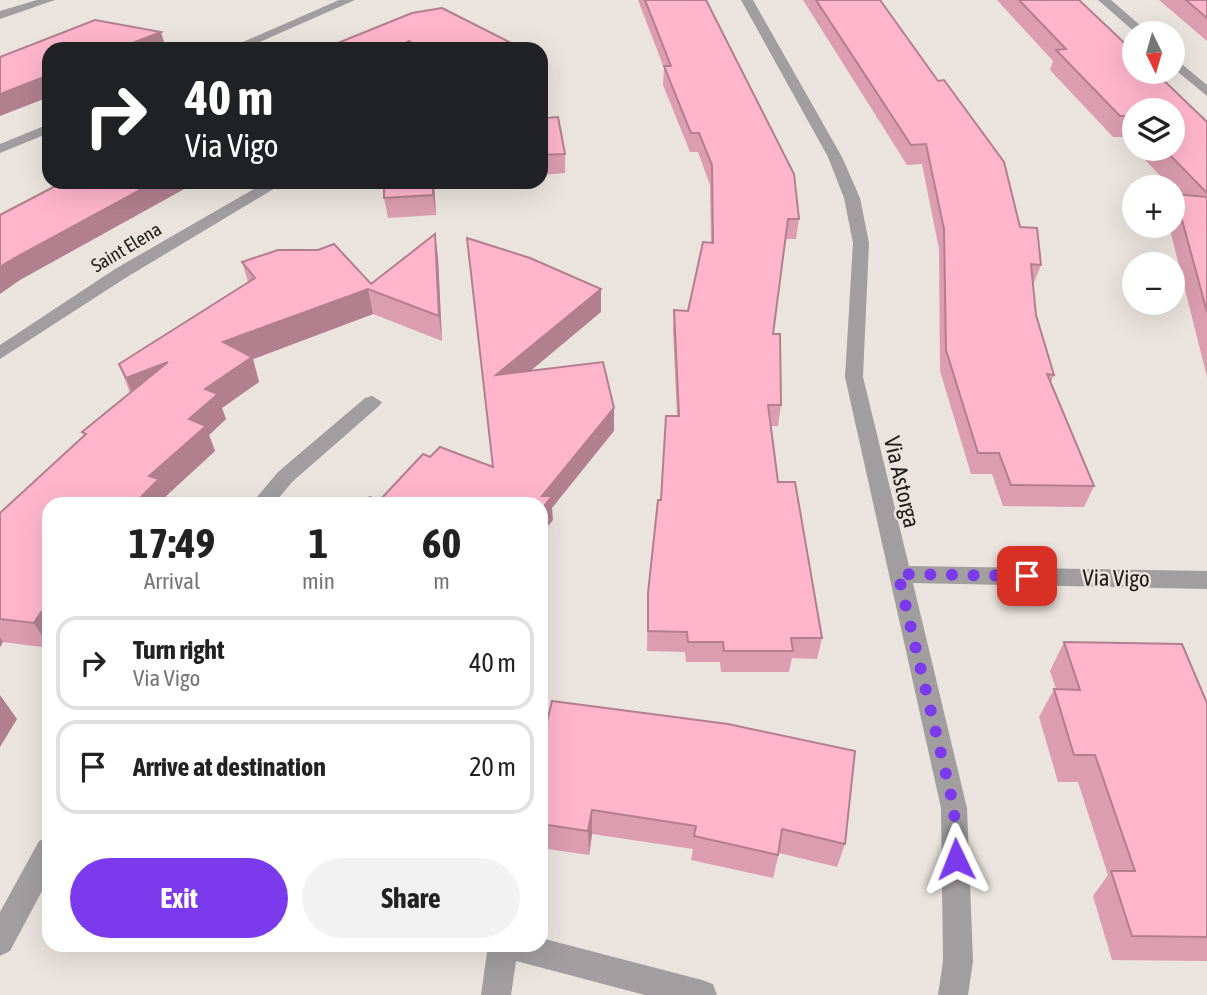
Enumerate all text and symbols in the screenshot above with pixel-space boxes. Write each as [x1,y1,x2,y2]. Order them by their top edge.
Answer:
north arrow [1122,21,1185,84]
map controls [1122,21,1185,315]
text: 40 m [185,69,273,125]
icon: right [70,70,161,161]
button: layers [1122,98,1185,161]
text: Via Vigo [185,127,279,164]
button: + [1122,175,1185,238]
street label: Saint Elena [87,217,165,277]
button: − [1122,252,1185,315]
street label: Via Astorga [879,434,925,530]
text: 17:49 [129,519,215,567]
text: 1 [309,519,328,567]
text: 60 [422,519,461,567]
pin [997,546,1057,606]
icon: arrive [1008,557,1046,595]
street label: Via Vigo [1082,564,1150,592]
text: Arrival [144,568,200,594]
text: min [302,568,335,594]
text: m [433,568,450,594]
text: Turn right [133,635,224,665]
icon: right [74,644,112,682]
text: 40 m [469,648,516,678]
text: Via Vigo [133,665,200,691]
icon: arrive [74,748,112,786]
text: Arrive at destination [133,752,326,782]
text: 20 m [469,752,516,782]
position arrow [919,822,993,896]
button: Exit [70,858,288,938]
button: Share [302,858,520,938]

